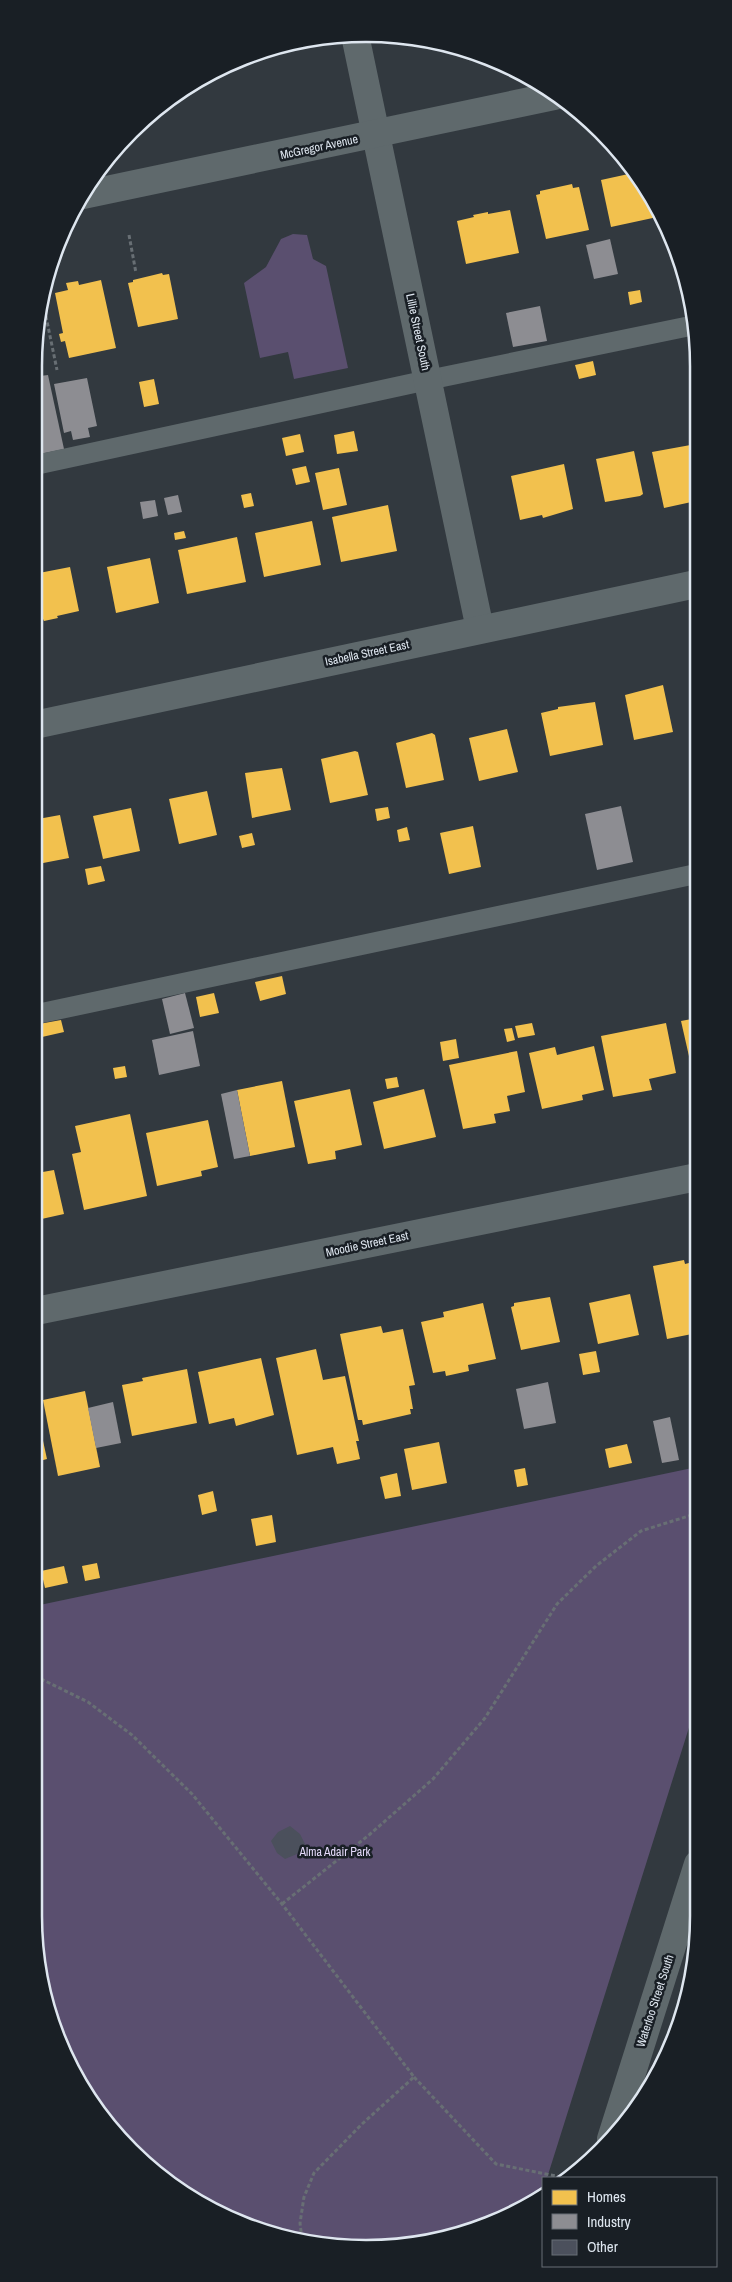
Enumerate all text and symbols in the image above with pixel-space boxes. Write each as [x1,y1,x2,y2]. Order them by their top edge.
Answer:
street label: McGregor Avenue [279,131,359,163]
street label: Lillie Street South [402,292,434,372]
street label: Isabella Street East [324,636,411,670]
street label: Moodie Street East [324,1227,410,1261]
park label: Alma Adair Park [298,1844,371,1860]
street label: Waterloo Street South [632,1953,678,2049]
legend [542,2177,717,2267]
text: Homes [587,2186,626,2207]
text: Industry [587,2211,632,2232]
text: Other [587,2236,618,2257]

